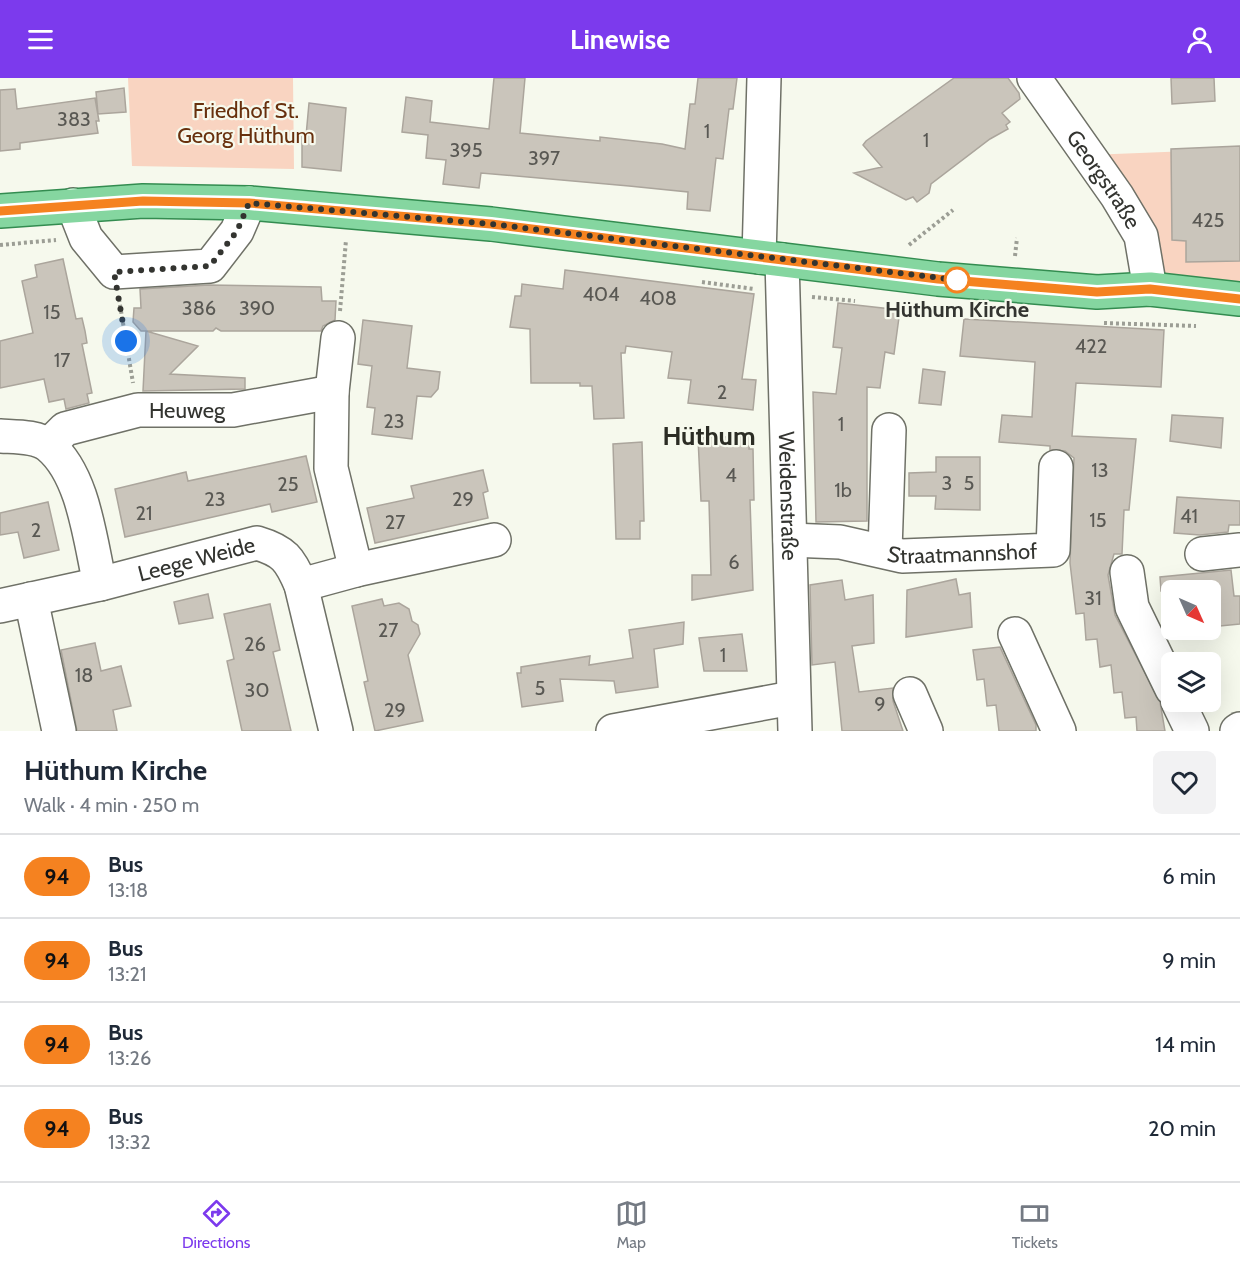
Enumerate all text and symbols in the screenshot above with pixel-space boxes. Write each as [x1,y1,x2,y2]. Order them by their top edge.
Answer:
icon: menu [24,23,57,56]
text: Linewise [570,23,670,56]
icon: person [1183,23,1216,56]
park label: Friedhof St. Georg Hüthum [177,97,315,149]
house number: 383 [57,107,91,131]
house number: 1 [704,119,710,143]
street label: Georgstraße [1061,125,1146,234]
house number: 1 [923,128,929,152]
house number: 395 [450,138,483,162]
house number: 397 [528,146,560,170]
house number: 425 [1192,208,1224,232]
marker: Hüthum Kirche [944,267,970,293]
house number: 404 [582,282,620,306]
house number: 408 [639,286,677,310]
house number: 386 [182,296,216,320]
house number: 390 [239,296,275,320]
place label: Hüthum Kirche [885,296,1029,323]
house number: 15 [43,300,61,324]
your location [111,326,141,356]
house number: 422 [1075,334,1107,358]
house number: 17 [54,348,70,372]
house number: 2 [717,380,727,404]
street label: Heuweg [149,397,226,424]
house number: 23 [383,409,405,433]
house number: 1 [838,412,844,436]
district label: Hüthum [662,420,756,452]
street label: Weidenstraße [773,431,803,561]
house number: 13 [1091,458,1109,482]
house number: 4 [725,463,737,487]
house number: 3 [942,471,952,495]
house number: 5 [964,471,974,495]
house number: 25 [277,472,299,496]
house number: 1b [834,478,852,502]
house number: 23 [204,487,226,511]
house number: 29 [452,487,474,511]
house number: 21 [136,501,153,525]
house number: 41 [1180,504,1198,528]
house number: 15 [1089,508,1107,532]
house number: 27 [385,510,405,534]
house number: 2 [31,518,41,542]
street label: Leege Weide [135,531,258,588]
street label: Straatmannshof [885,538,1038,570]
house number: 6 [728,550,740,574]
north arrow [1161,580,1221,640]
map controls [1161,580,1221,712]
house number: 31 [1084,586,1102,610]
house number: 27 [378,618,398,642]
house number: 26 [244,632,266,656]
house number: 1 [720,643,726,667]
button: layers [1161,652,1221,712]
house number: 18 [75,663,93,687]
house number: 5 [535,676,545,700]
house number: 30 [245,678,269,702]
house number: 9 [874,692,886,716]
house number: 29 [384,698,406,722]
button: heart [1153,751,1216,814]
text: Hüthum Kirche [24,753,207,787]
text: Walk · 4 min · 250 m [24,793,199,817]
text: Bus [108,851,143,878]
text: 6 min [1162,863,1216,890]
text: 94 [45,864,69,889]
text: 13:18 [108,878,148,902]
text: Bus [108,935,143,962]
text: 9 min [1162,947,1216,974]
text: 94 [45,948,69,973]
text: 13:21 [108,962,147,986]
text: Bus [108,1019,143,1046]
text: 14 min [1155,1031,1216,1058]
text: 94 [45,1032,69,1057]
text: 13:26 [108,1046,151,1070]
text: Bus [108,1103,143,1130]
text: 20 min [1148,1115,1216,1142]
text: 94 [45,1116,69,1141]
text: 13:32 [108,1130,151,1154]
tab: Directions [182,1197,250,1252]
tab: Map [615,1197,648,1252]
tab: Tickets [1012,1197,1058,1252]

